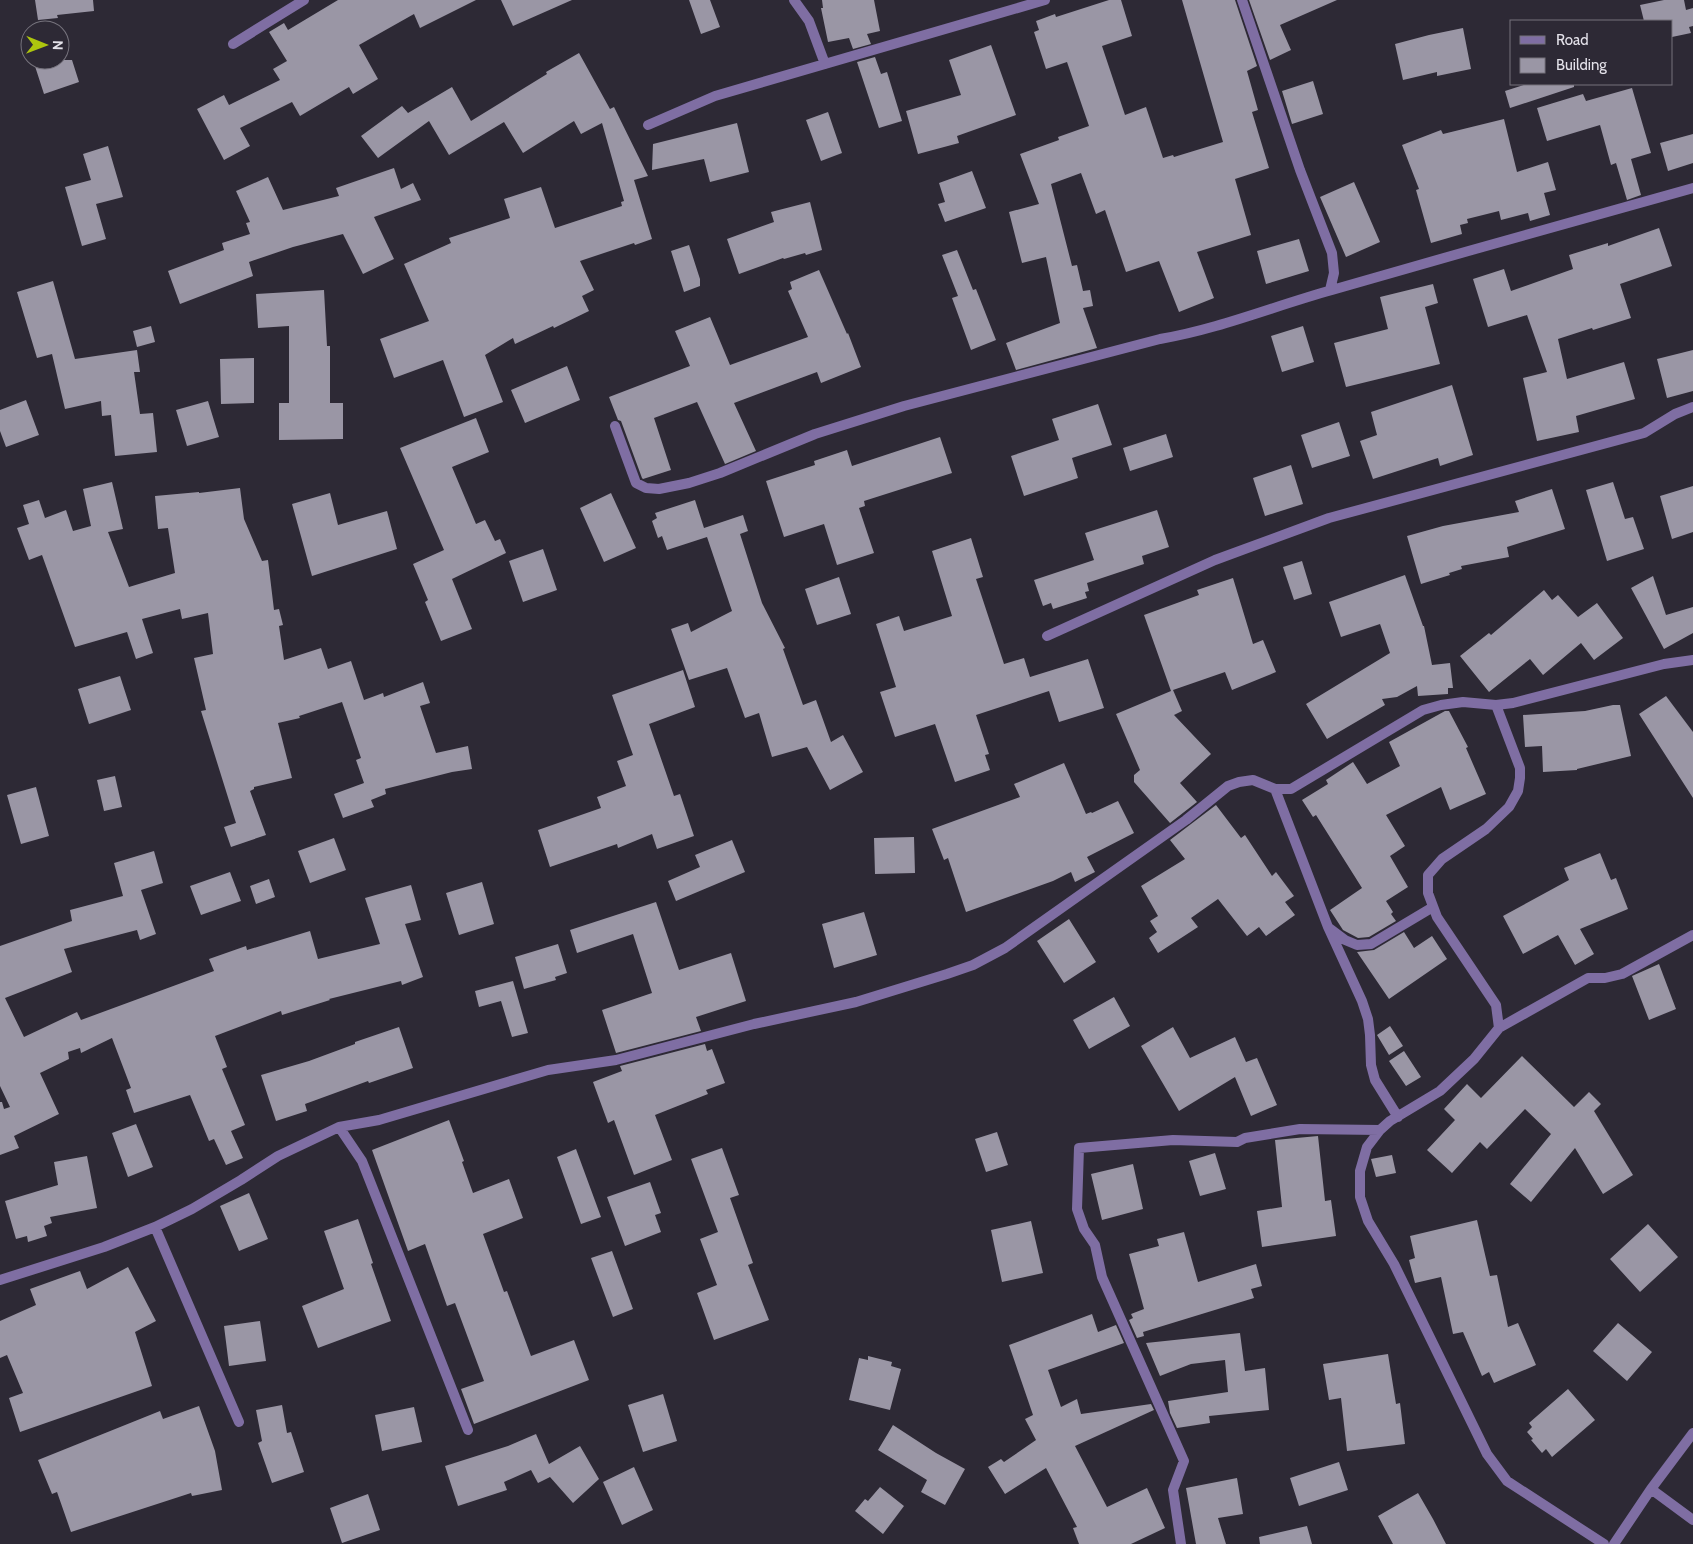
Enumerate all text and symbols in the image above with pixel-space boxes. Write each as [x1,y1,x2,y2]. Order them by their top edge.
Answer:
north arrow [20,20,70,70]
legend [1510,20,1673,85]
text: Road [1556,31,1589,49]
text: N [49,40,67,50]
text: Building [1556,56,1607,74]

